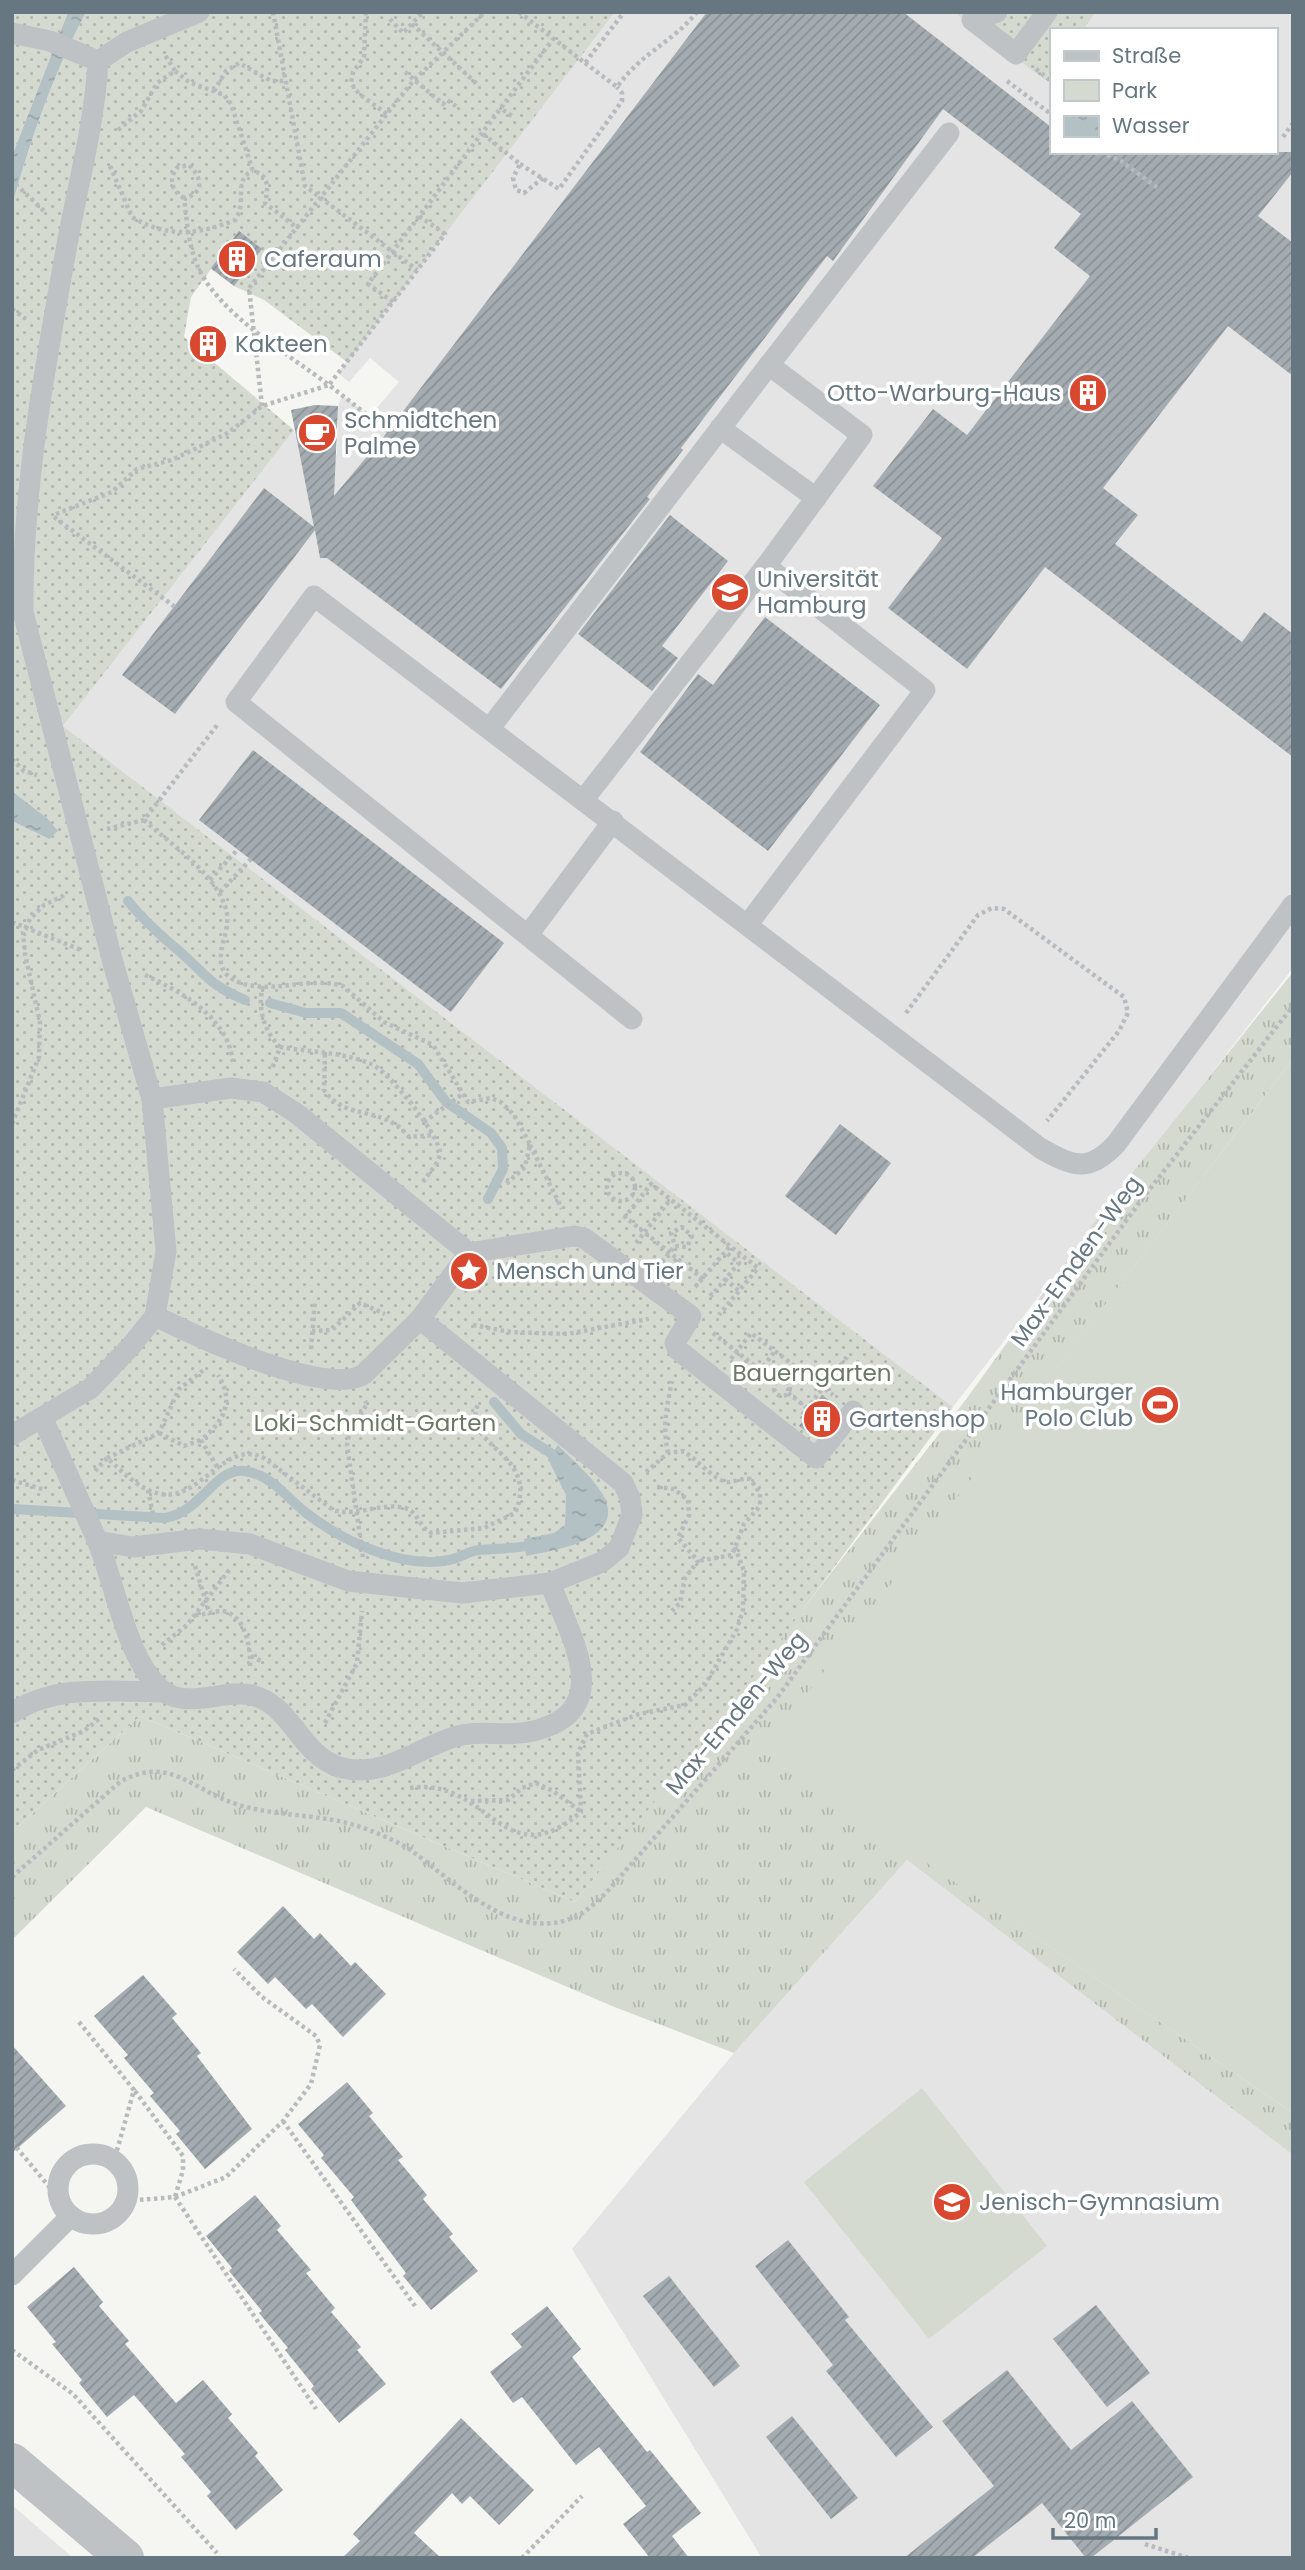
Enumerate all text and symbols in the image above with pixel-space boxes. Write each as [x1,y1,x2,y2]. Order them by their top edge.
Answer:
legend [1050,28,1277,154]
text: Straße [1112,41,1181,70]
text: Park [1112,76,1157,105]
text: Wasser [1112,111,1190,140]
building icon: Caferaum [216,238,258,280]
place label: Caferaum [264,243,382,275]
building icon: Kakteen [187,323,229,365]
place label: Kakteen [235,328,328,360]
building icon: Otto-Warburg-Haus [1067,372,1109,414]
place label: Otto-Warburg-Haus [827,377,1061,409]
place label: Schmidtchen Palme [344,404,497,462]
cafe icon: Schmidtchen Palme [296,412,338,454]
place label: Universität Hamburg [757,563,879,621]
school or university icon: Universität Hamburg [709,571,751,613]
street label: Max-Emden-Weg [1003,1169,1149,1353]
place icon: Mensch und Tier [448,1250,490,1292]
place label: Mensch und Tier [496,1255,684,1287]
park label: Bauerngarten [733,1357,891,1389]
place label: Hamburger Polo Club [1001,1376,1133,1434]
sports icon: Hamburger Polo Club [1139,1384,1181,1426]
building icon: Gartenshop [801,1398,843,1440]
place label: Gartenshop [849,1403,985,1435]
park label: Loki-Schmidt-Garten [254,1407,496,1439]
street label: Max-Emden-Weg [658,1625,814,1801]
school or university icon: Jenisch-Gymnasium [931,2181,973,2223]
place label: Jenisch-Gymnasium [979,2186,1220,2218]
scale bar [1053,2496,1156,2540]
text: 20 m [1064,2506,1117,2535]

